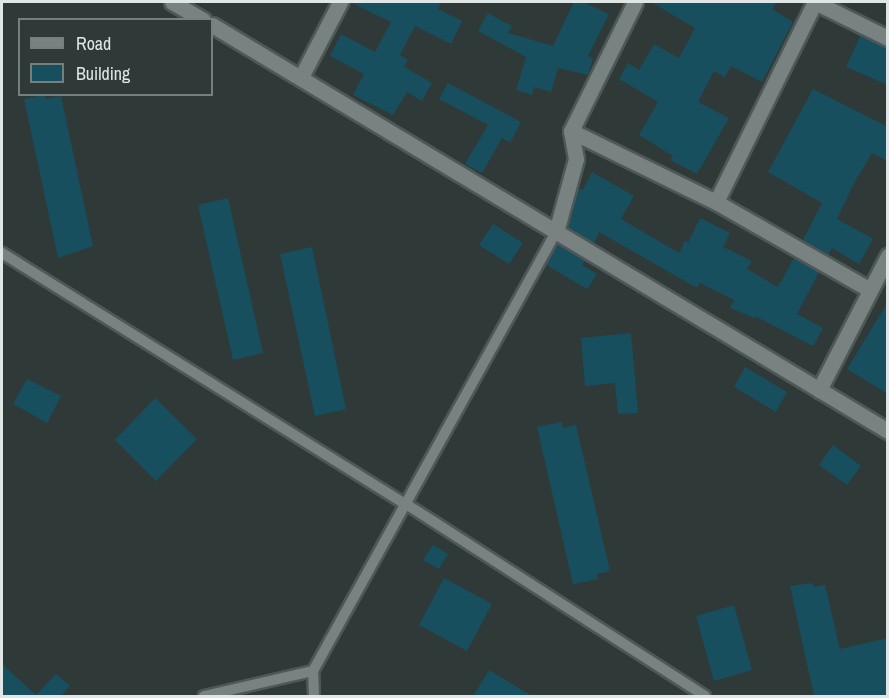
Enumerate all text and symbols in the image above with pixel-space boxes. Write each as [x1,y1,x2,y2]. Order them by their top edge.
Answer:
legend [18,18,213,96]
text: Road [76,31,111,56]
text: Building [76,61,130,86]

